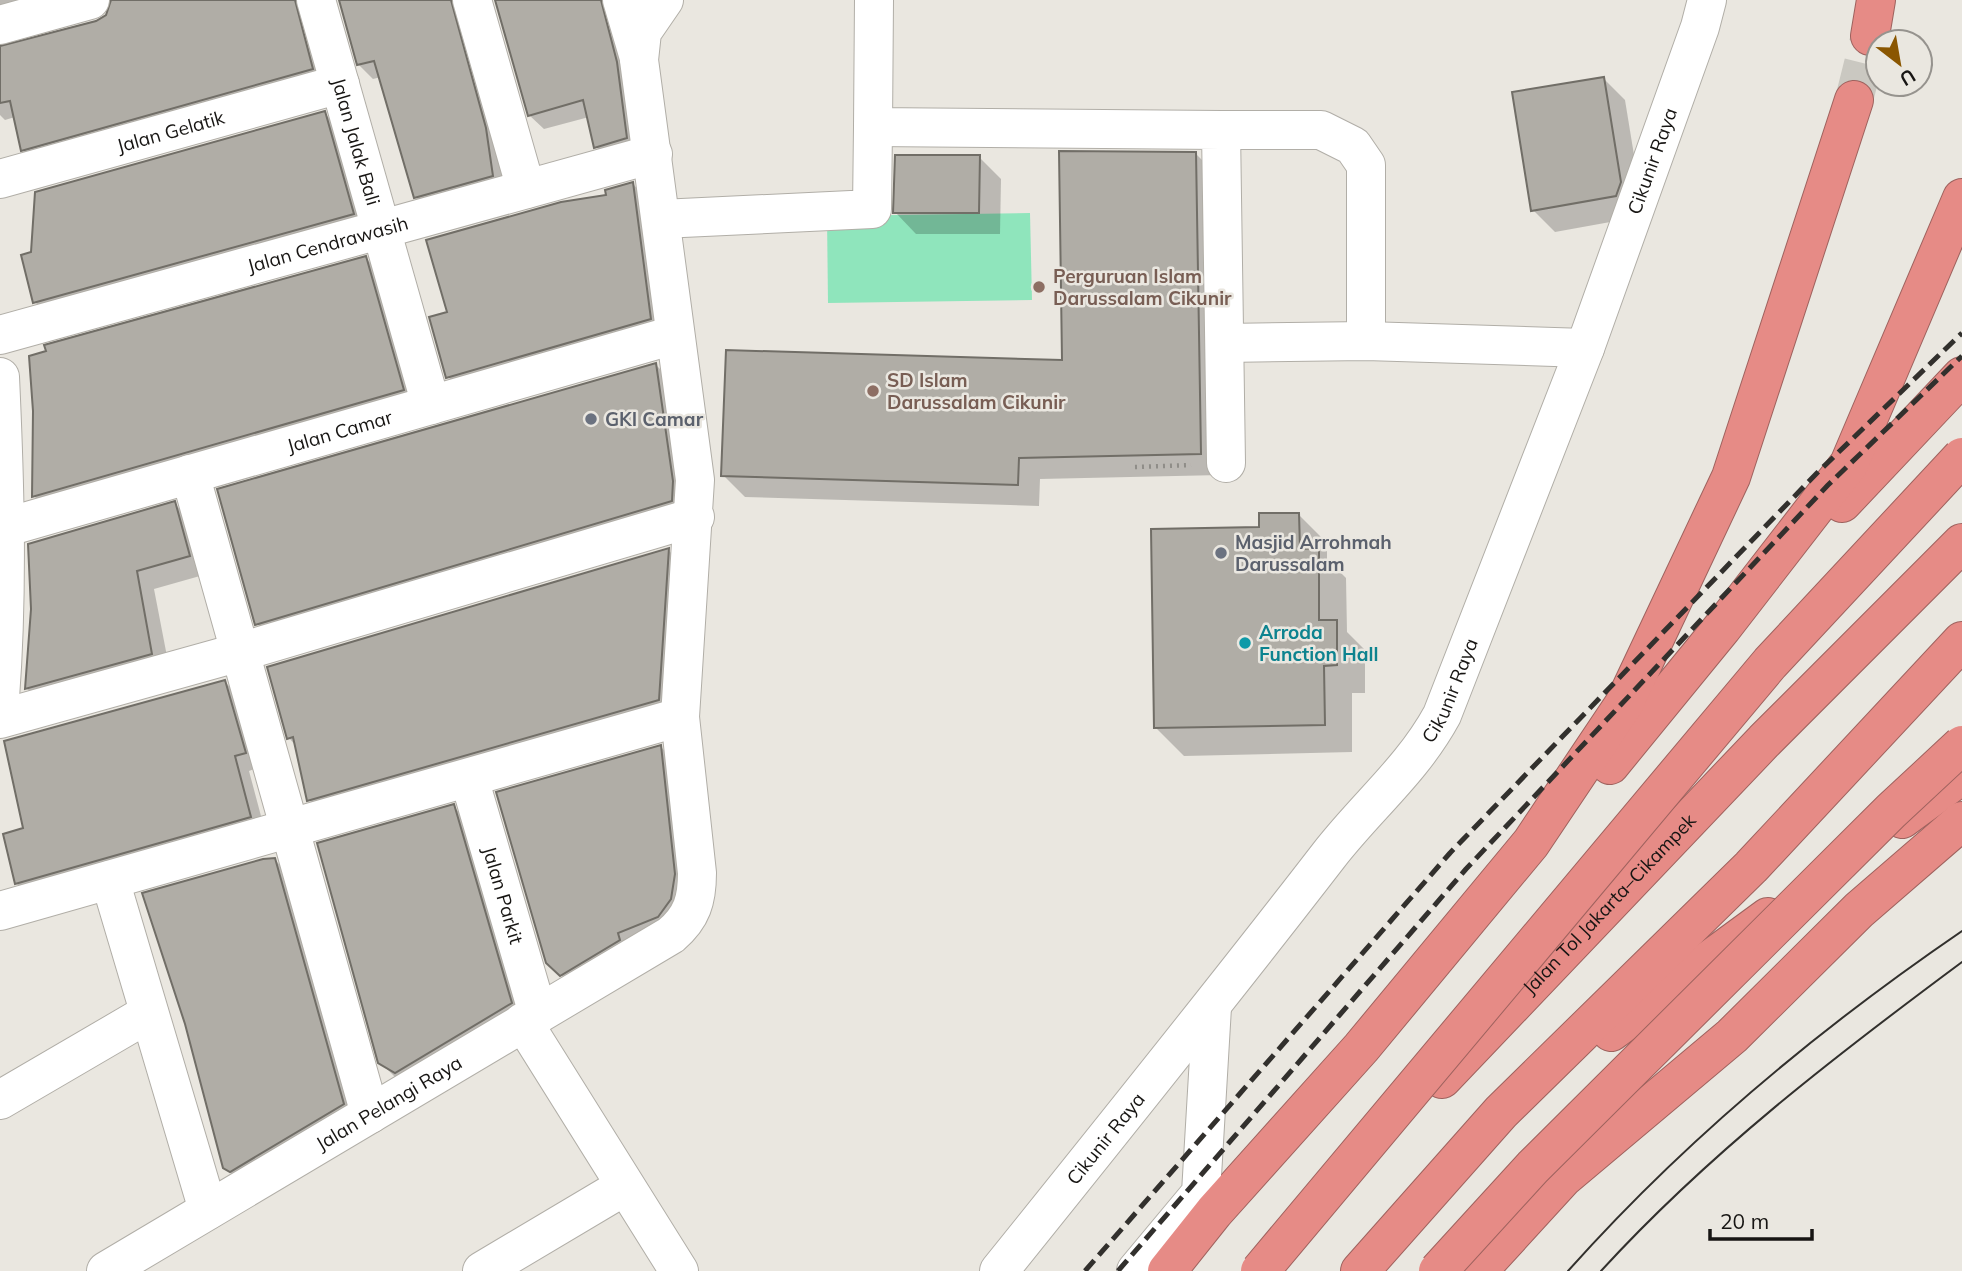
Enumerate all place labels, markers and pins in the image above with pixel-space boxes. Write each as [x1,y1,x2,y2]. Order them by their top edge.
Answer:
place label: Perguruan Islam Darussalam Cikunir [1053,264,1232,310]
marker: Perguruan Islam Darussalam Cikunir [1031,279,1047,295]
place label: SD Islam Darussalam Cikunir [887,368,1066,414]
marker: SD Islam Darussalam Cikunir [865,383,881,399]
place label: GKI Camar [605,407,704,431]
marker: GKI Camar [583,411,599,427]
place label: Masjid Arrohmah Darussalam [1235,530,1392,576]
marker: Masjid Arrohmah Darussalam [1213,545,1229,561]
place label: Arroda Function Hall [1259,620,1379,666]
marker: Arroda Function Hall [1237,635,1253,651]

